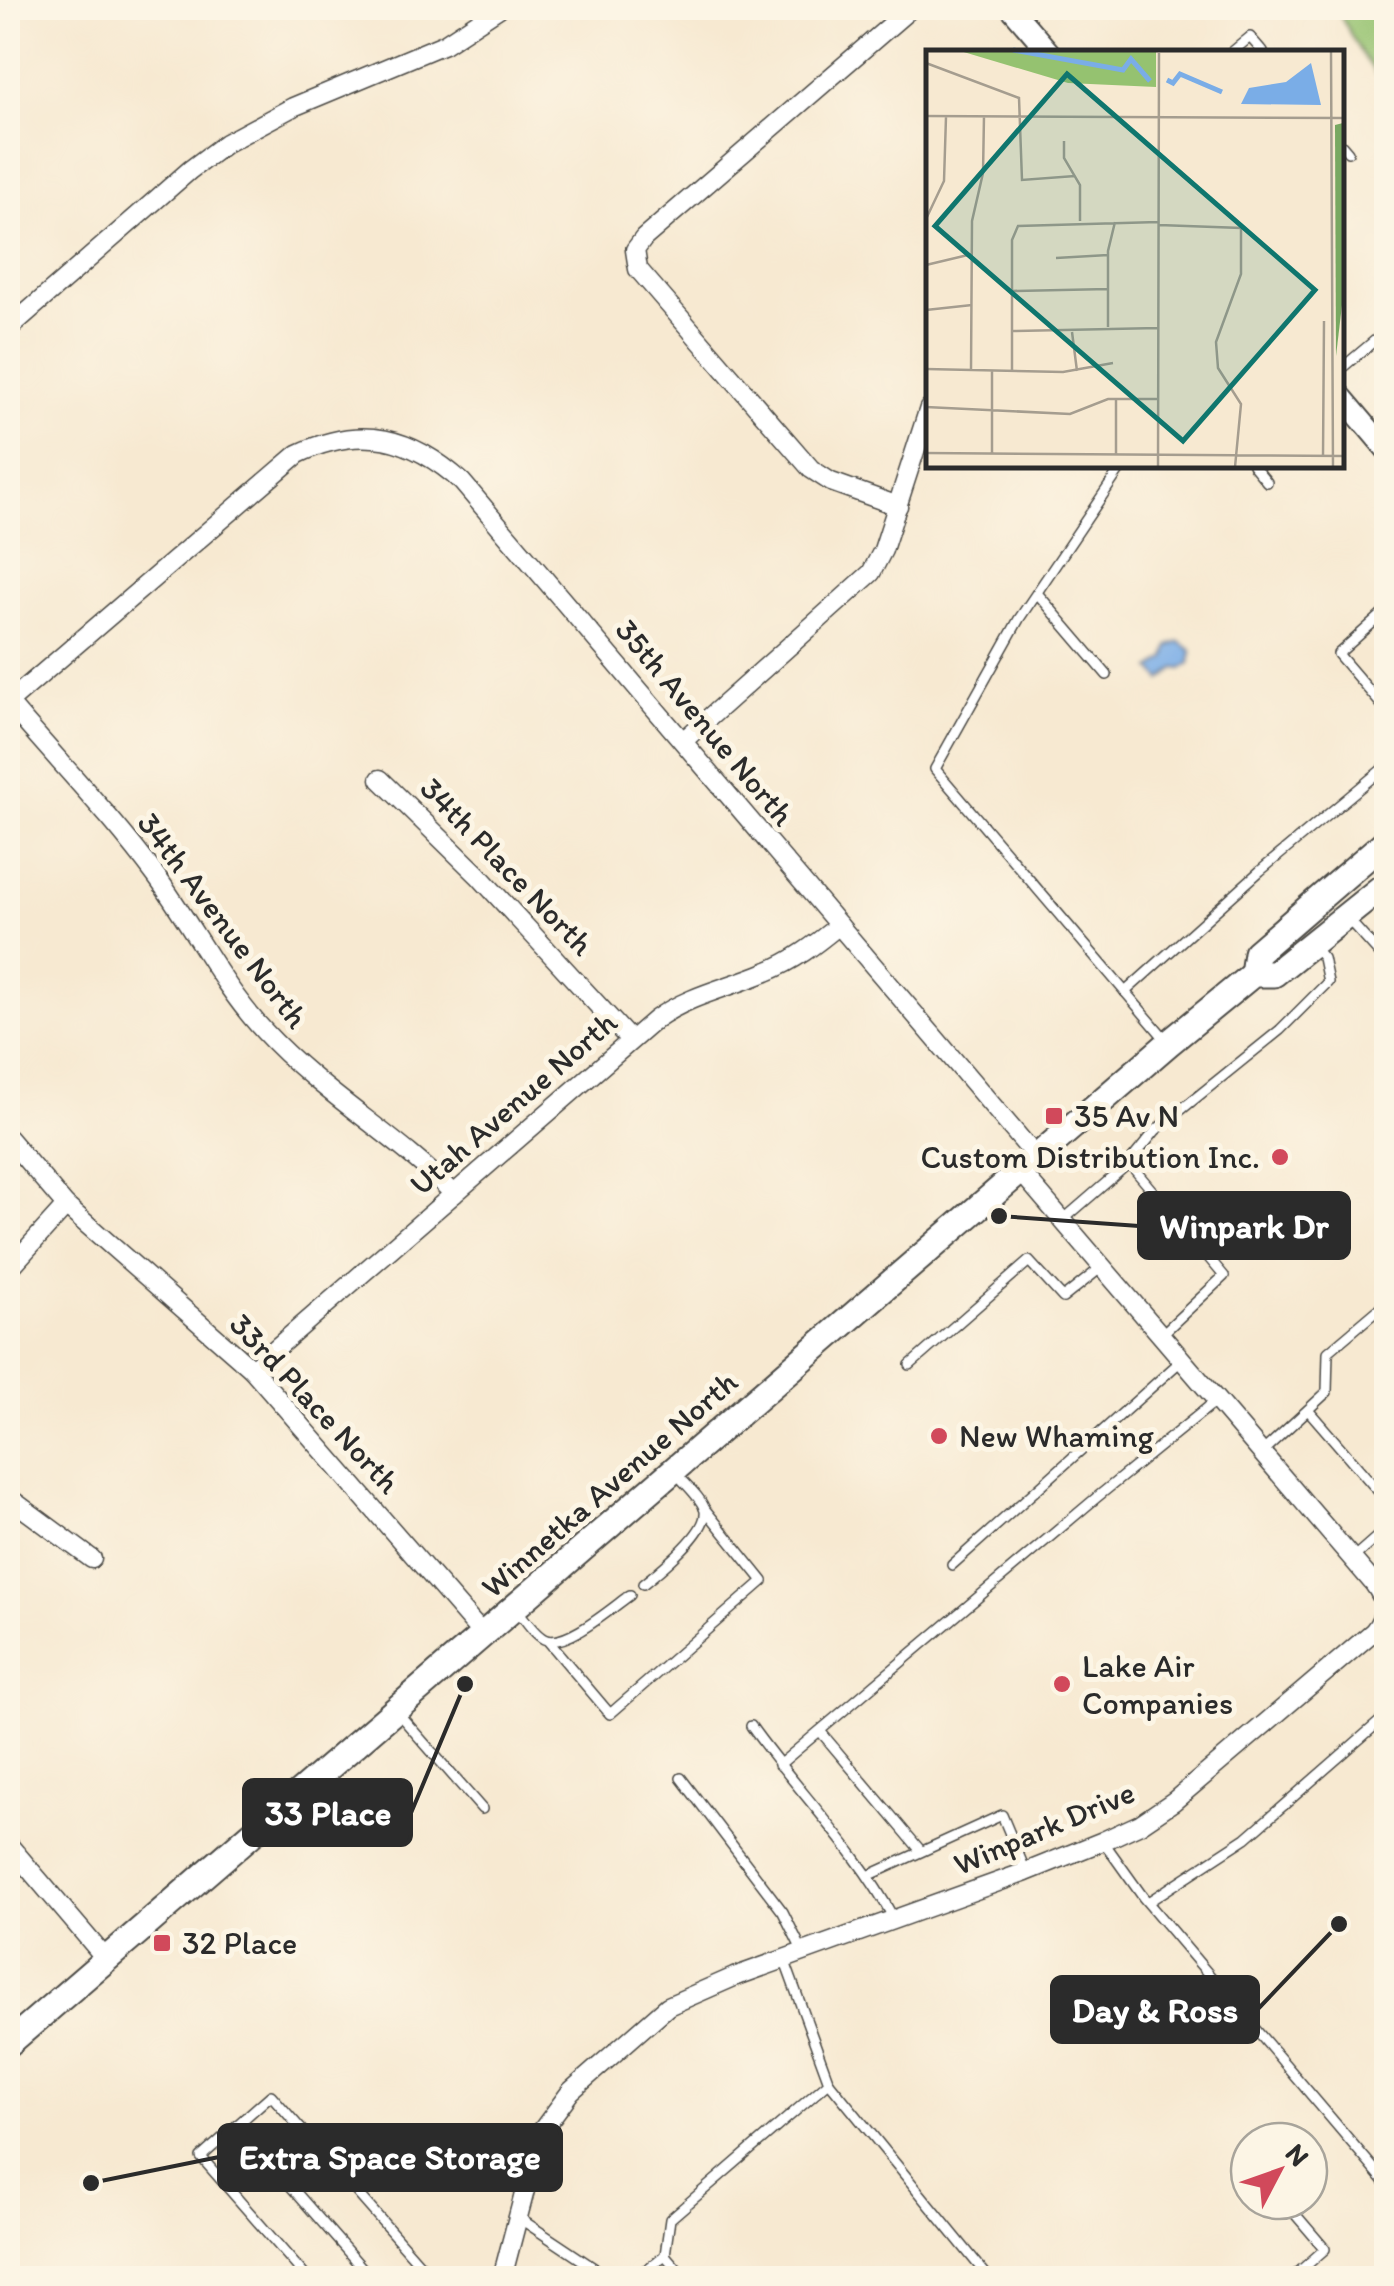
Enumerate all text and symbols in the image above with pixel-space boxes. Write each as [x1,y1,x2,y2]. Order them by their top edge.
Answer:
inset map [926,50,1344,468]
street label: 35th Avenue North [608,611,802,833]
street label: 34th Place North [412,769,602,963]
street label: 34th Avenue North [130,805,316,1035]
street label: Utah Avenue North [402,1003,624,1203]
place label: 35 Av N [1074,1097,1179,1135]
marker: 35 Av N [1043,1105,1065,1127]
place label: Custom Distribution Inc. [921,1138,1260,1176]
marker: Custom Distribution Inc. [1269,1146,1291,1168]
callout: Winpark Dr [1139,1193,1349,1258]
text: Winpark Dr [1159,1205,1329,1247]
street label: 33rd Place North [222,1305,408,1501]
street label: Winnetka Avenue North [473,1362,745,1606]
place label: New Whaming [959,1417,1154,1455]
marker: New Whaming [928,1425,950,1447]
place label: Lake Air Companies [1082,1647,1233,1722]
marker: Lake Air Companies [1051,1673,1073,1695]
street label: Winpark Drive [948,1773,1140,1883]
callout: 33 Place [244,1780,411,1845]
text: 33 Place [265,1792,391,1834]
place label: 32 Place [182,1924,297,1962]
marker: 32 Place [151,1932,173,1954]
callout: Day & Ross [1052,1977,1258,2042]
text: Day & Ross [1072,1989,1238,2031]
north arrow [1229,2121,1329,2221]
callout: Extra Space Storage [219,2125,561,2190]
text: Extra Space Storage [239,2136,541,2178]
text: N [1279,2136,1317,2173]

